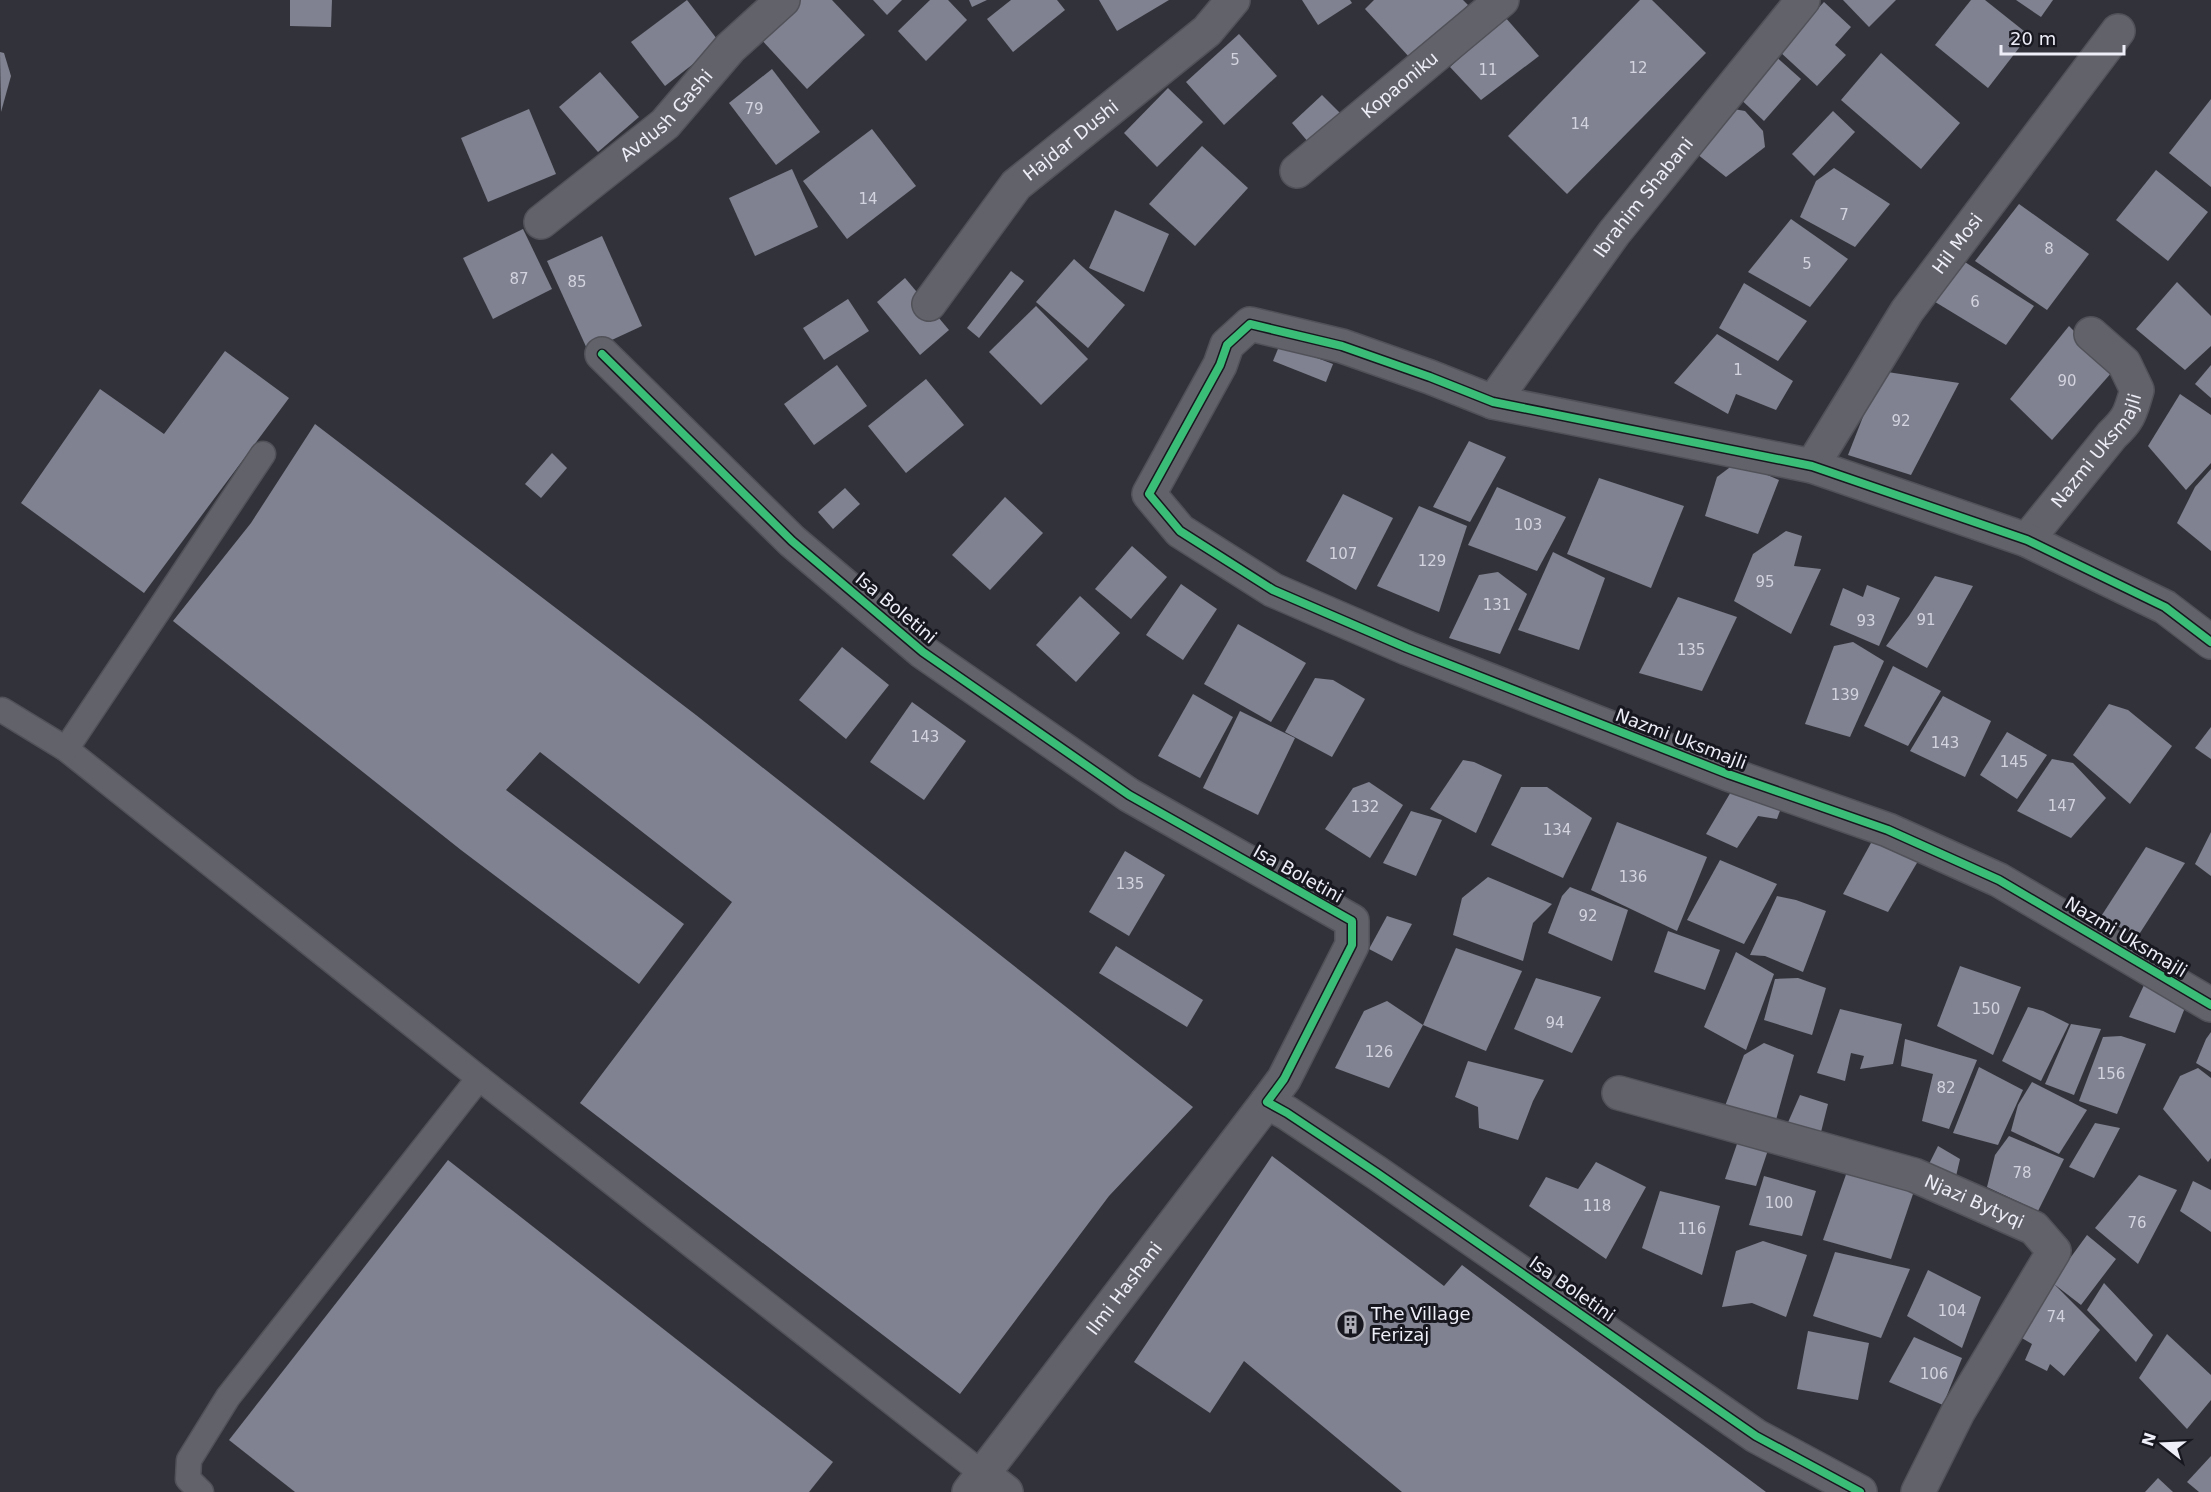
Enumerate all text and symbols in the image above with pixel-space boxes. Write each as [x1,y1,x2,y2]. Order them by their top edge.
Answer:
scale bar [2001,18,2124,56]
text: 20 m [2010,28,2056,49]
street label: Kopaoniku [1357,47,1442,123]
house number: 5 [1230,51,1240,69]
house number: 12 [1628,59,1648,77]
house number: 11 [1478,61,1498,79]
street label: Avdush Gashi [616,65,717,165]
street label: Hajdar Dushi [1019,96,1123,185]
house number: 79 [744,100,764,118]
house number: 14 [1570,115,1590,133]
street label: Ibrahim Shabani [1589,133,1697,261]
house number: 14 [858,190,878,208]
house number: 7 [1839,206,1849,224]
street label: Hil Mosi [1928,209,1987,278]
house number: 8 [2044,240,2054,258]
house number: 5 [1802,255,1812,273]
house number: 87 [509,270,529,288]
house number: 85 [567,273,587,291]
house number: 6 [1970,293,1980,311]
house number: 1 [1733,361,1743,379]
house number: 90 [2057,372,2077,390]
street label: Nazmi Uksmajli [2046,391,2145,512]
house number: 92 [1891,412,1911,430]
house number: 103 [1514,516,1542,534]
house number: 107 [1329,545,1357,563]
house number: 129 [1418,552,1446,570]
street label: Isa Boletini [852,568,941,648]
house number: 95 [1755,573,1775,591]
house number: 131 [1483,596,1511,614]
house number: 91 [1916,611,1936,629]
house number: 93 [1856,612,1876,630]
house number: 135 [1677,641,1705,659]
house number: 139 [1831,686,1859,704]
street label: Nazmi Uksmajli [1613,704,1750,773]
house number: 143 [911,728,939,746]
house number: 143 [1931,734,1959,752]
house number: 145 [2000,753,2028,771]
house number: 147 [2048,797,2076,815]
house number: 132 [1351,798,1379,816]
house number: 134 [1543,821,1571,839]
street label: Isa Boletini [1250,840,1347,907]
house number: 136 [1619,868,1647,886]
house number: 135 [1116,875,1144,893]
street label: Nazmi Uksmajli [2061,892,2191,981]
house number: 92 [1578,907,1598,925]
house number: 150 [1972,1000,2000,1018]
house number: 94 [1545,1014,1565,1032]
house number: 126 [1365,1043,1393,1061]
house number: 156 [2097,1065,2125,1083]
house number: 82 [1936,1079,1956,1097]
house number: 78 [2012,1164,2032,1182]
street label: Njazi Bytyqi [1921,1170,2028,1232]
house number: 100 [1765,1194,1793,1212]
house number: 118 [1583,1197,1611,1215]
house number: 76 [2127,1214,2147,1232]
house number: 116 [1678,1220,1706,1238]
street label: Ilmi Hashani [1082,1238,1166,1339]
street label: Isa Boletini [1526,1251,1619,1326]
house number: 104 [1938,1302,1966,1320]
place label: The Village Ferizaj [1370,1303,1471,1345]
building icon: The Village Ferizaj [1334,1308,1366,1340]
house number: 74 [2046,1308,2066,1326]
house number: 106 [1920,1365,1948,1383]
north arrow [2133,1414,2193,1474]
text: N [2138,1430,2160,1449]

